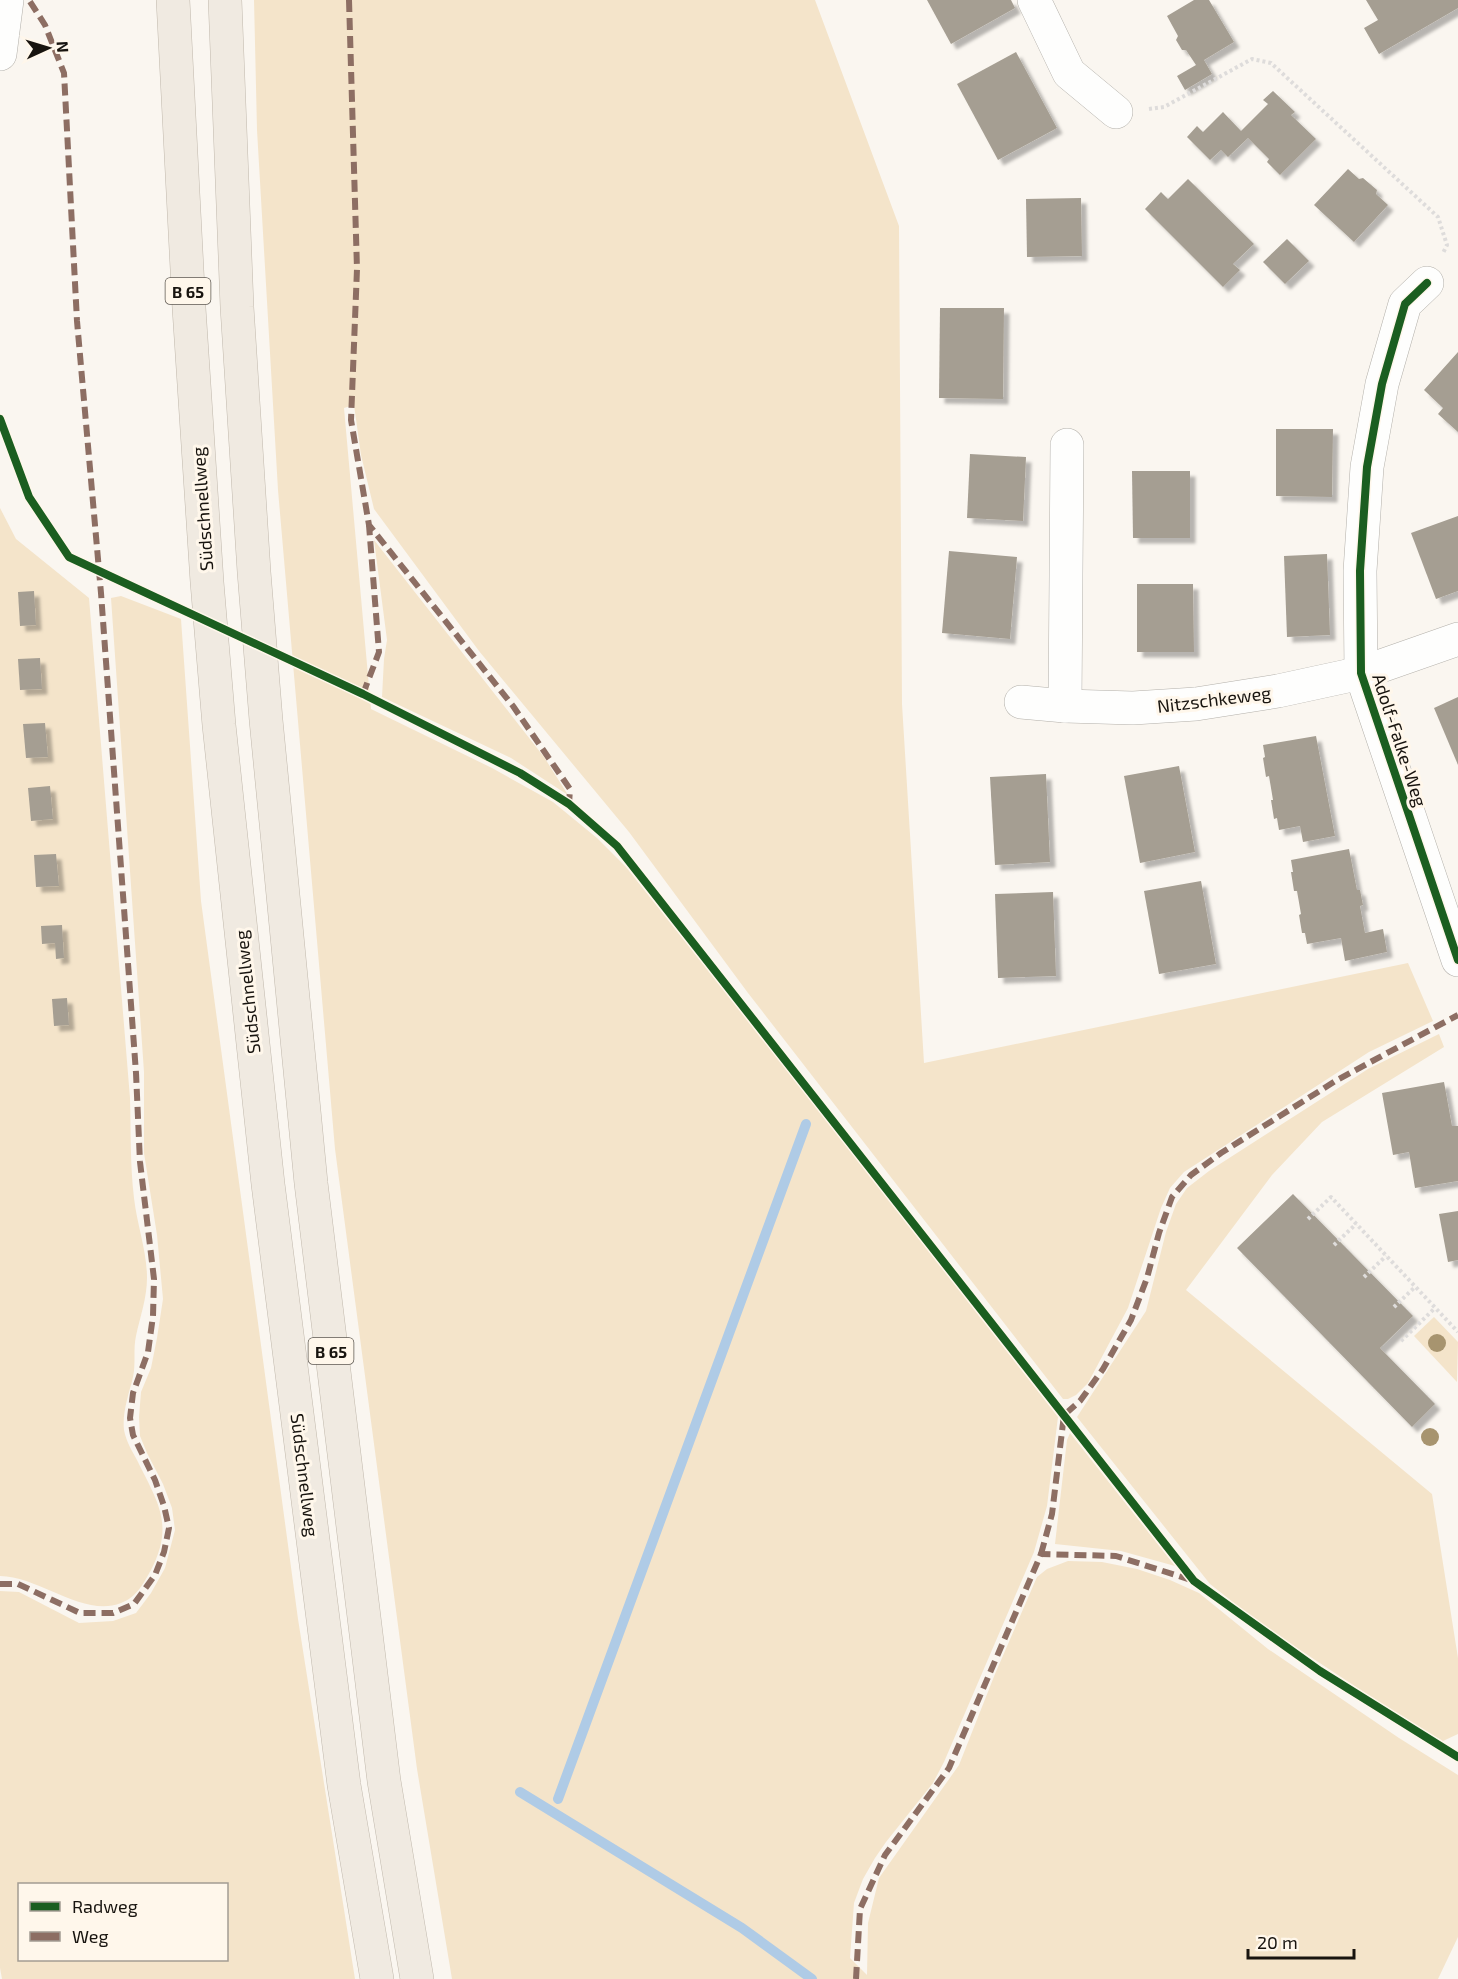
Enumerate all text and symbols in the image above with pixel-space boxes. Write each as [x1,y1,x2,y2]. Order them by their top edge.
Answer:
north arrow [18,18,78,78]
text: N [54,40,73,53]
road number: B 65 [166,278,210,304]
street label: Südschnellweg [187,446,217,572]
street label: Adolf-Falke-Weg [1368,671,1432,809]
street label: Nitzschkeweg [1156,681,1272,717]
street label: Südschnellweg [230,929,264,1055]
road number: B 65 [308,1338,354,1364]
street label: Südschnellweg [287,1412,323,1538]
legend [18,1883,228,1961]
text: Radweg [72,1895,138,1917]
scale bar [1248,1922,1354,1960]
text: Weg [72,1925,108,1947]
text: 20 m [1257,1931,1298,1953]

